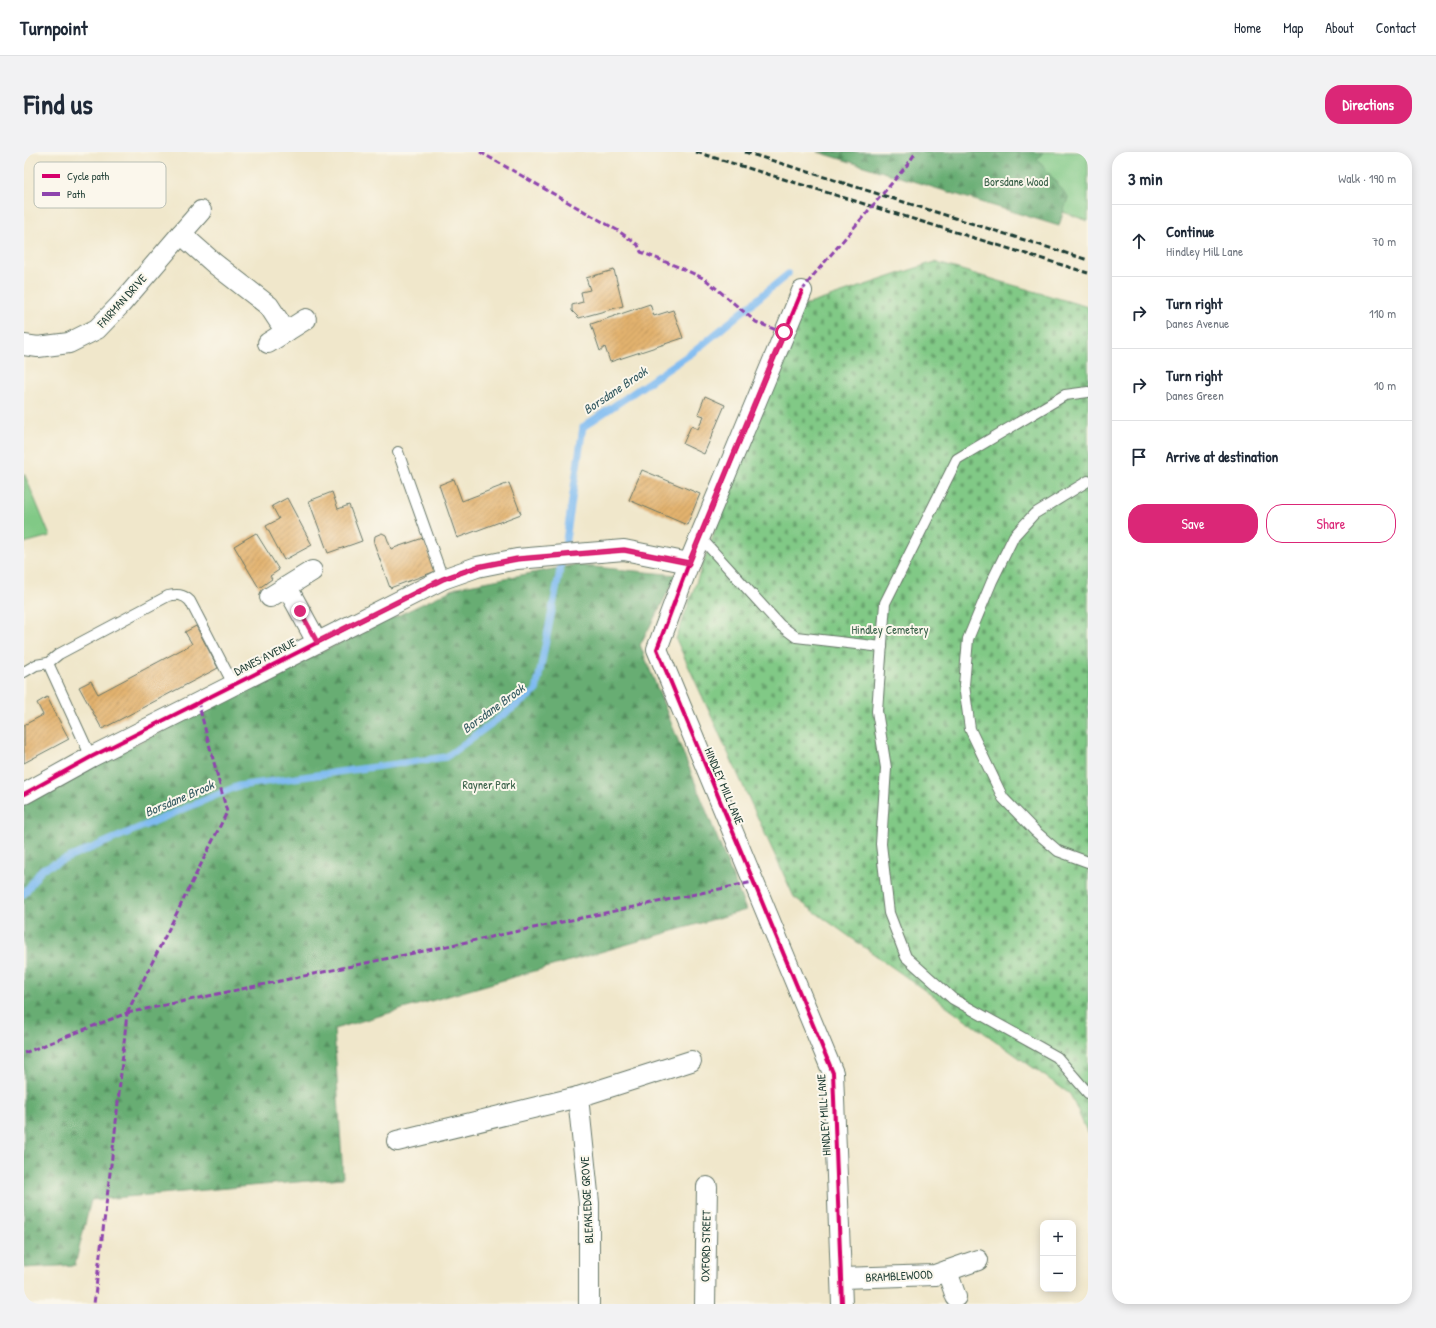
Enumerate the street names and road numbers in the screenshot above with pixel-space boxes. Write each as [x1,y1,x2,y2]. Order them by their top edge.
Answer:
street label: FAIRMAN DRIVE [92,270,151,332]
street label: DANES AVENUE [231,633,299,679]
street label: HINDLEY MILL LANE [701,745,749,828]
street label: HINDLEY MILL LANE [812,1073,835,1157]
street label: BLEAKLEDGE GROVE [576,1155,597,1244]
street label: OXFORD STREET [696,1210,715,1282]
street label: BRAMBLEWOOD [865,1265,933,1286]

